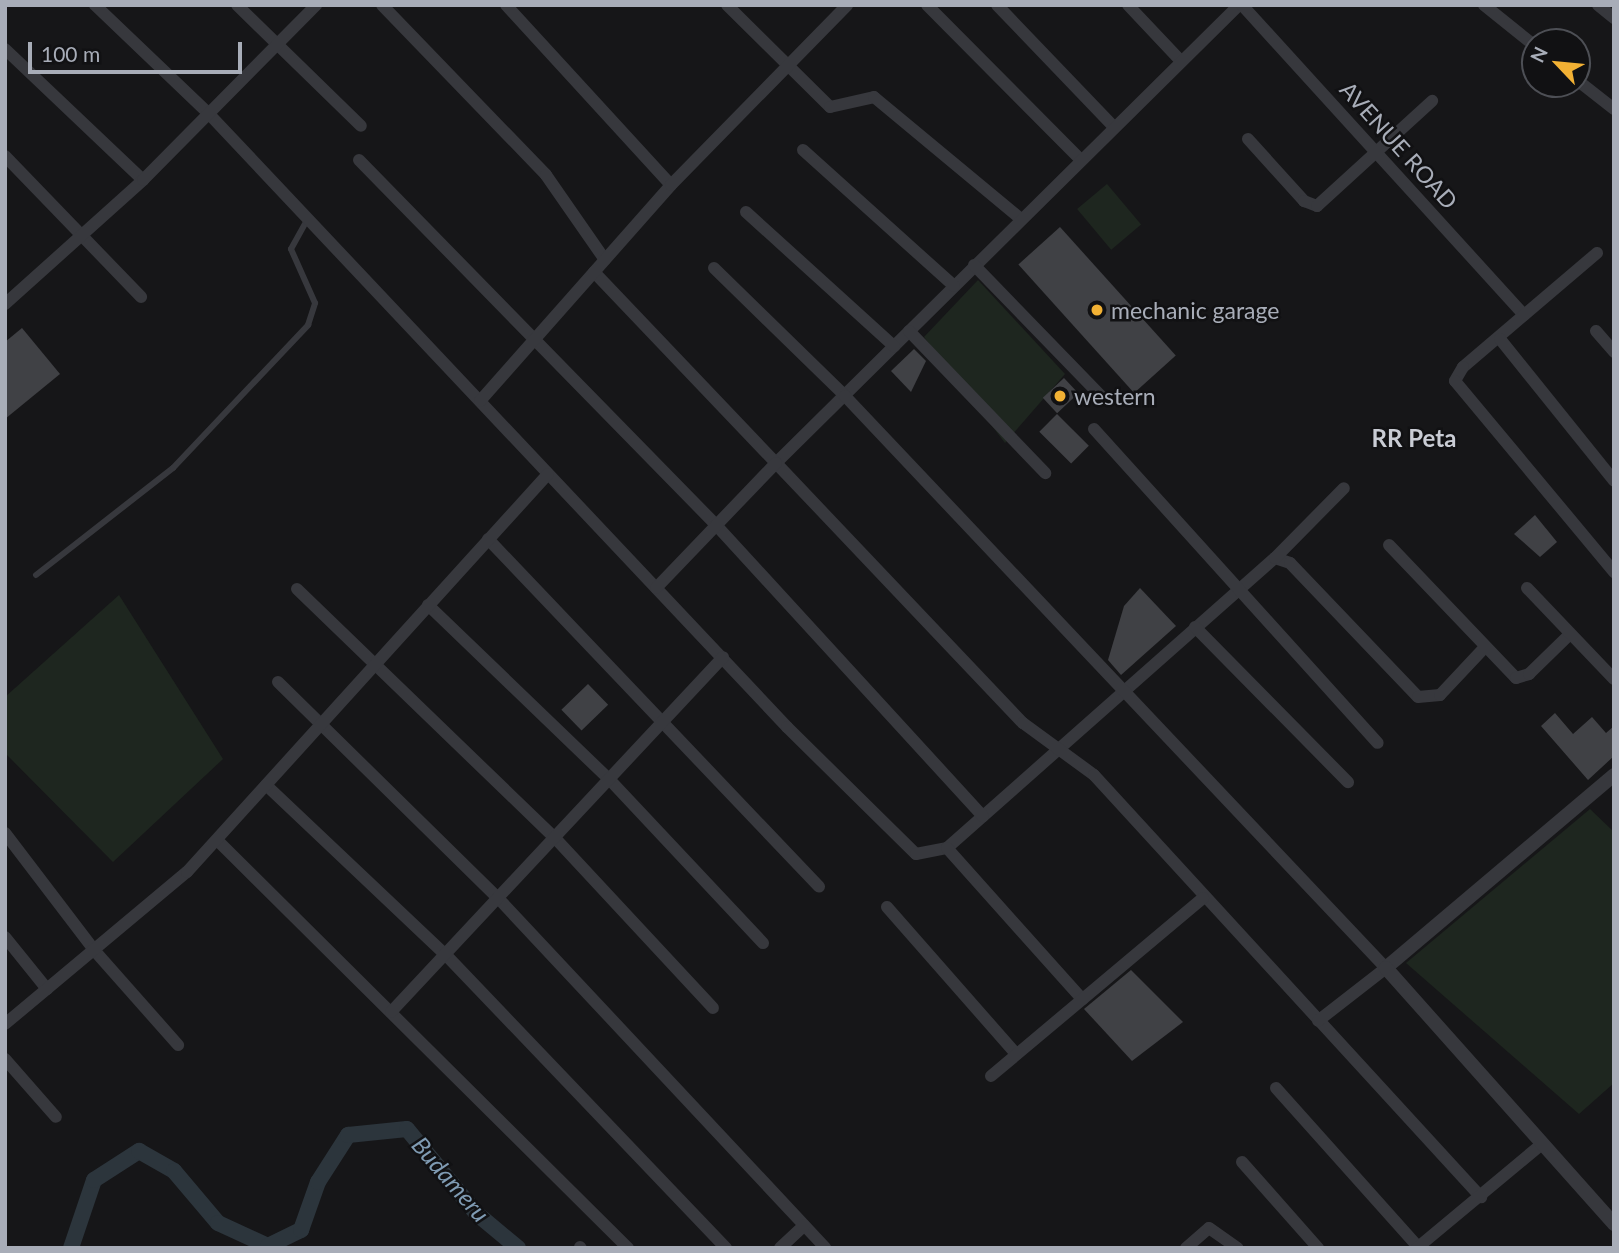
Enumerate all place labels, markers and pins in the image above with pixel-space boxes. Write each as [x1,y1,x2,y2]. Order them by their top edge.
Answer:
place label: mechanic garage [1111,296,1279,324]
marker: mechanic garage [1089,302,1105,318]
place label: western [1074,382,1156,410]
marker: western [1052,388,1068,404]

